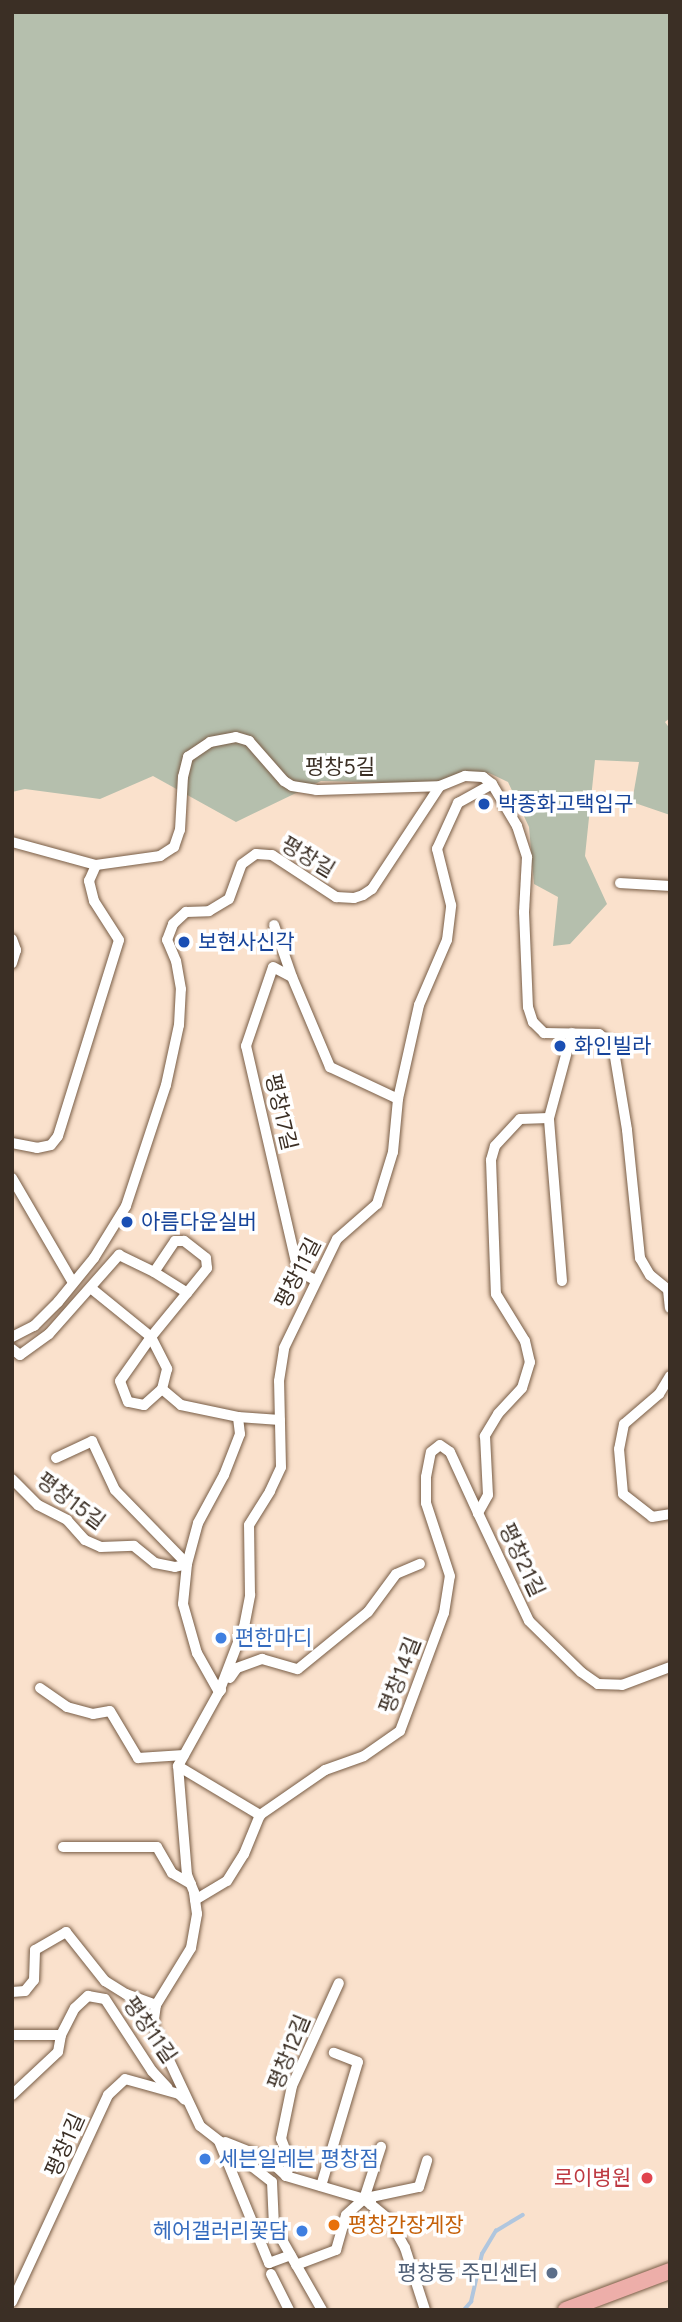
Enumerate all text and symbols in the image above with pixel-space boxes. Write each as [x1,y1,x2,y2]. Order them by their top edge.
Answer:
street label: 평창5길 [305,754,375,780]
place label: 박종화고택입구 [498,791,633,817]
marker: 박종화고택입구 [476,796,492,812]
street label: 평창길 [277,831,339,883]
place label: 보현사신각 [198,929,295,955]
marker: 보현사신각 [176,934,192,950]
place label: 화인빌라 [574,1033,651,1059]
marker: 화인빌라 [552,1038,568,1054]
street label: 평창17길 [260,1071,302,1153]
place label: 아름다운실버 [141,1209,257,1235]
marker: 아름다운실버 [119,1214,135,1230]
street label: 평창11길 [270,1234,326,1312]
street label: 평창15길 [32,1467,110,1535]
street label: 평창21길 [494,1519,550,1601]
place label: 편한마디 [235,1625,312,1651]
marker: 편한마디 [213,1630,229,1646]
street label: 평창14길 [374,1633,426,1717]
street label: 평창11길 [118,1992,182,2068]
street label: 평창12길 [263,2011,315,2093]
street label: 평창1길 [40,2109,90,2181]
place label: 세븐일레븐 평창점 [219,2146,379,2172]
marker: 세븐일레븐 평창점 [197,2151,213,2167]
place label: 로이병원 [554,2165,631,2191]
marker: 로이병원 [637,2168,657,2188]
place label: 평창간장게장 [348,2212,464,2238]
marker: 평창간장게장 [326,2217,342,2233]
place label: 헤어갤러리꽃담 [153,2218,288,2244]
marker: 헤어갤러리꽃담 [294,2223,310,2239]
place label: 평창동 주민센터 [398,2260,538,2286]
marker: 평창동 주민센터 [544,2265,560,2281]

